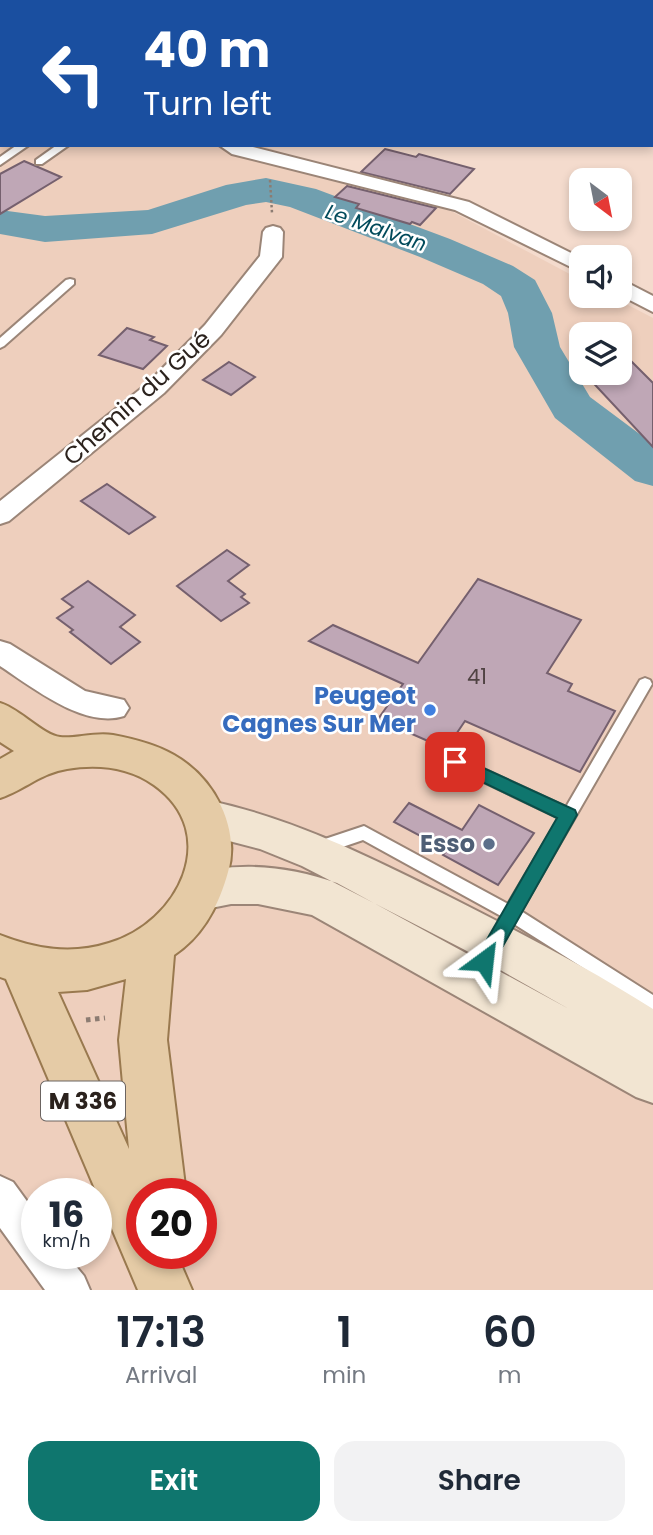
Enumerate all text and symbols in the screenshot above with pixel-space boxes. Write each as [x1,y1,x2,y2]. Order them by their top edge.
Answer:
text: 40 m [143,16,270,84]
icon: left [28,28,119,119]
text: Turn left [143,81,272,126]
north arrow [569,168,632,231]
map controls [569,168,632,385]
water label: Le Malvan [322,197,431,258]
button: sound [569,245,632,308]
street label: Chemin du Gué [56,322,218,473]
button: layers [569,322,632,385]
house number: 41 [467,662,487,691]
place label: Peugeot Cagnes Sur Mer [222,679,416,740]
marker: Peugeot Cagnes Sur Mer [422,702,438,718]
pin [425,732,485,792]
icon: arrive [436,743,474,781]
place label: Esso [420,827,475,860]
marker: Esso [481,836,497,852]
position arrow [447,924,521,998]
road number: M 336 [41,1082,125,1120]
speed limit sign: 20 [126,1178,217,1269]
text: 16 [49,1190,84,1239]
text: km/h [43,1228,90,1253]
text: 17:13 [116,1303,206,1362]
text: 1 [337,1303,352,1362]
text: 60 [483,1303,537,1362]
text: Arrival [125,1359,197,1391]
text: min [322,1359,366,1391]
text: m [498,1359,522,1391]
button: Exit [28,1441,320,1521]
button: Share [334,1441,625,1521]

